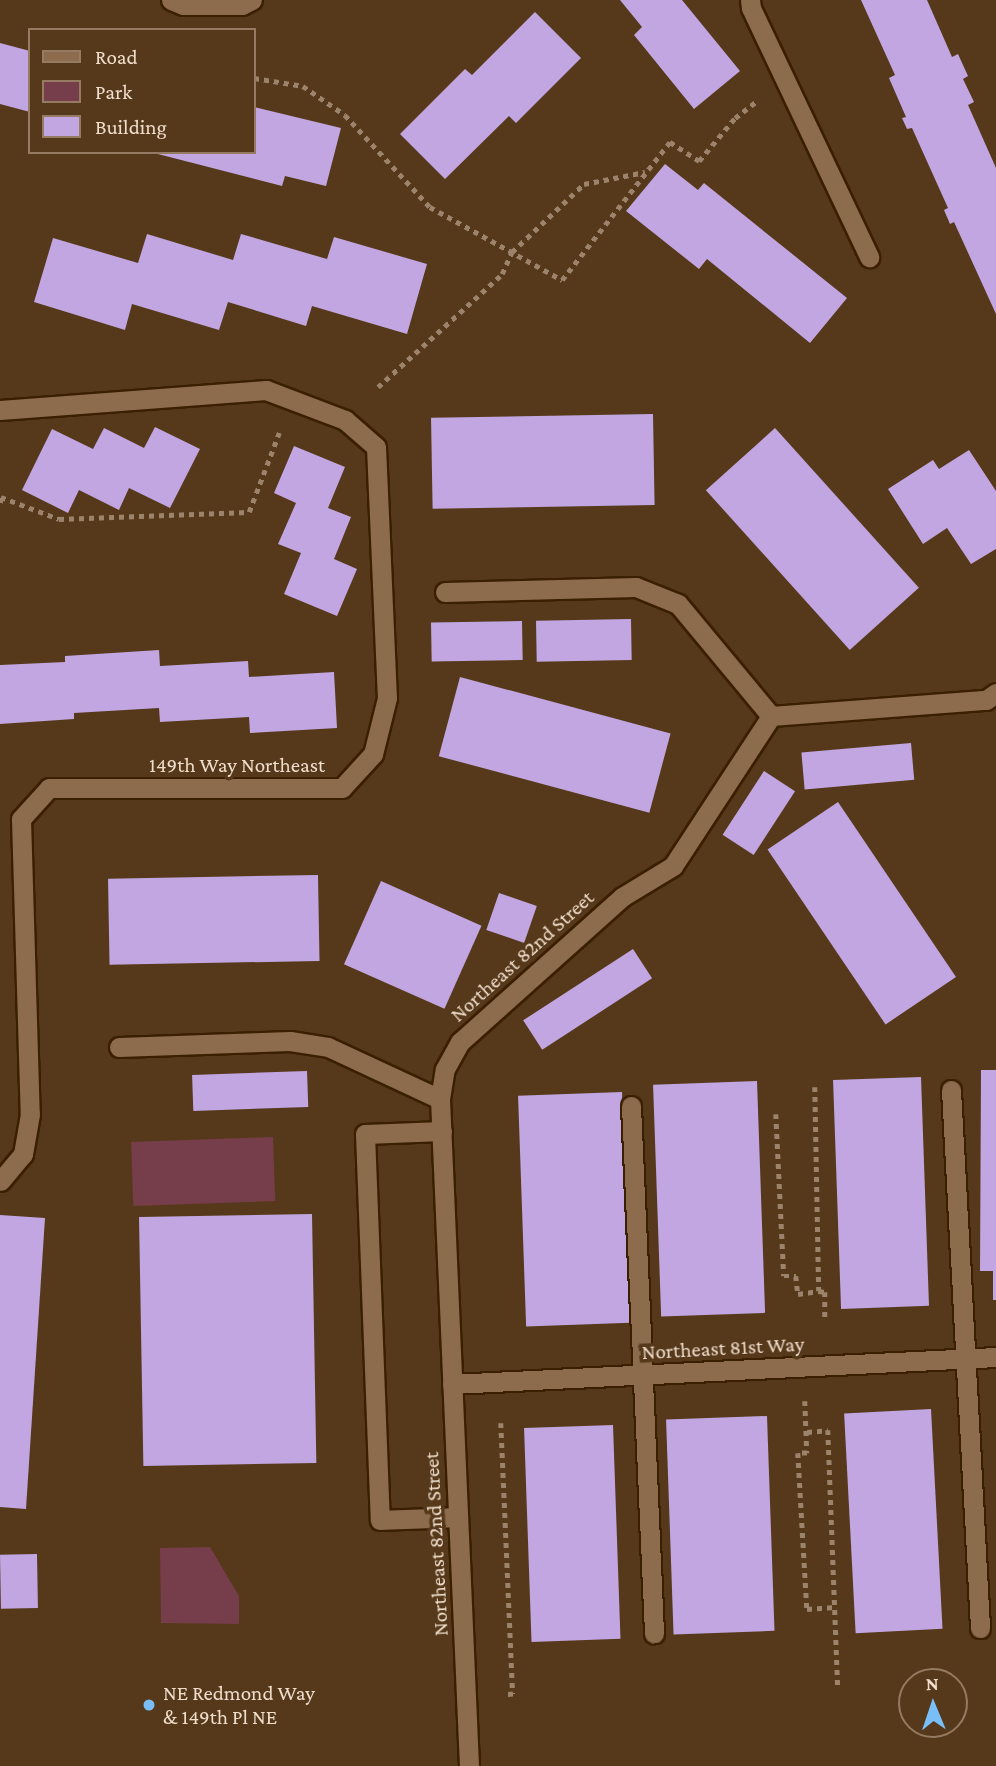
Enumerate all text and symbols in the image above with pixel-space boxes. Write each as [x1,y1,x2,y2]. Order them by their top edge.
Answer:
legend [28,28,256,154]
text: Road [95,45,138,69]
text: Park [95,80,132,104]
text: Building [95,115,167,139]
street label: 149th Way Northeast [149,752,325,778]
street label: Northeast 82nd Street [445,885,599,1027]
street label: Northeast 81st Way [641,1331,805,1365]
street label: Northeast 82nd Street [419,1451,453,1637]
north arrow [898,1668,968,1738]
text: N [925,1673,939,1694]
place label: NE Redmond Way & 149th Pl NE [163,1680,315,1730]
marker: NE Redmond Way & 149th Pl NE [141,1697,157,1713]

